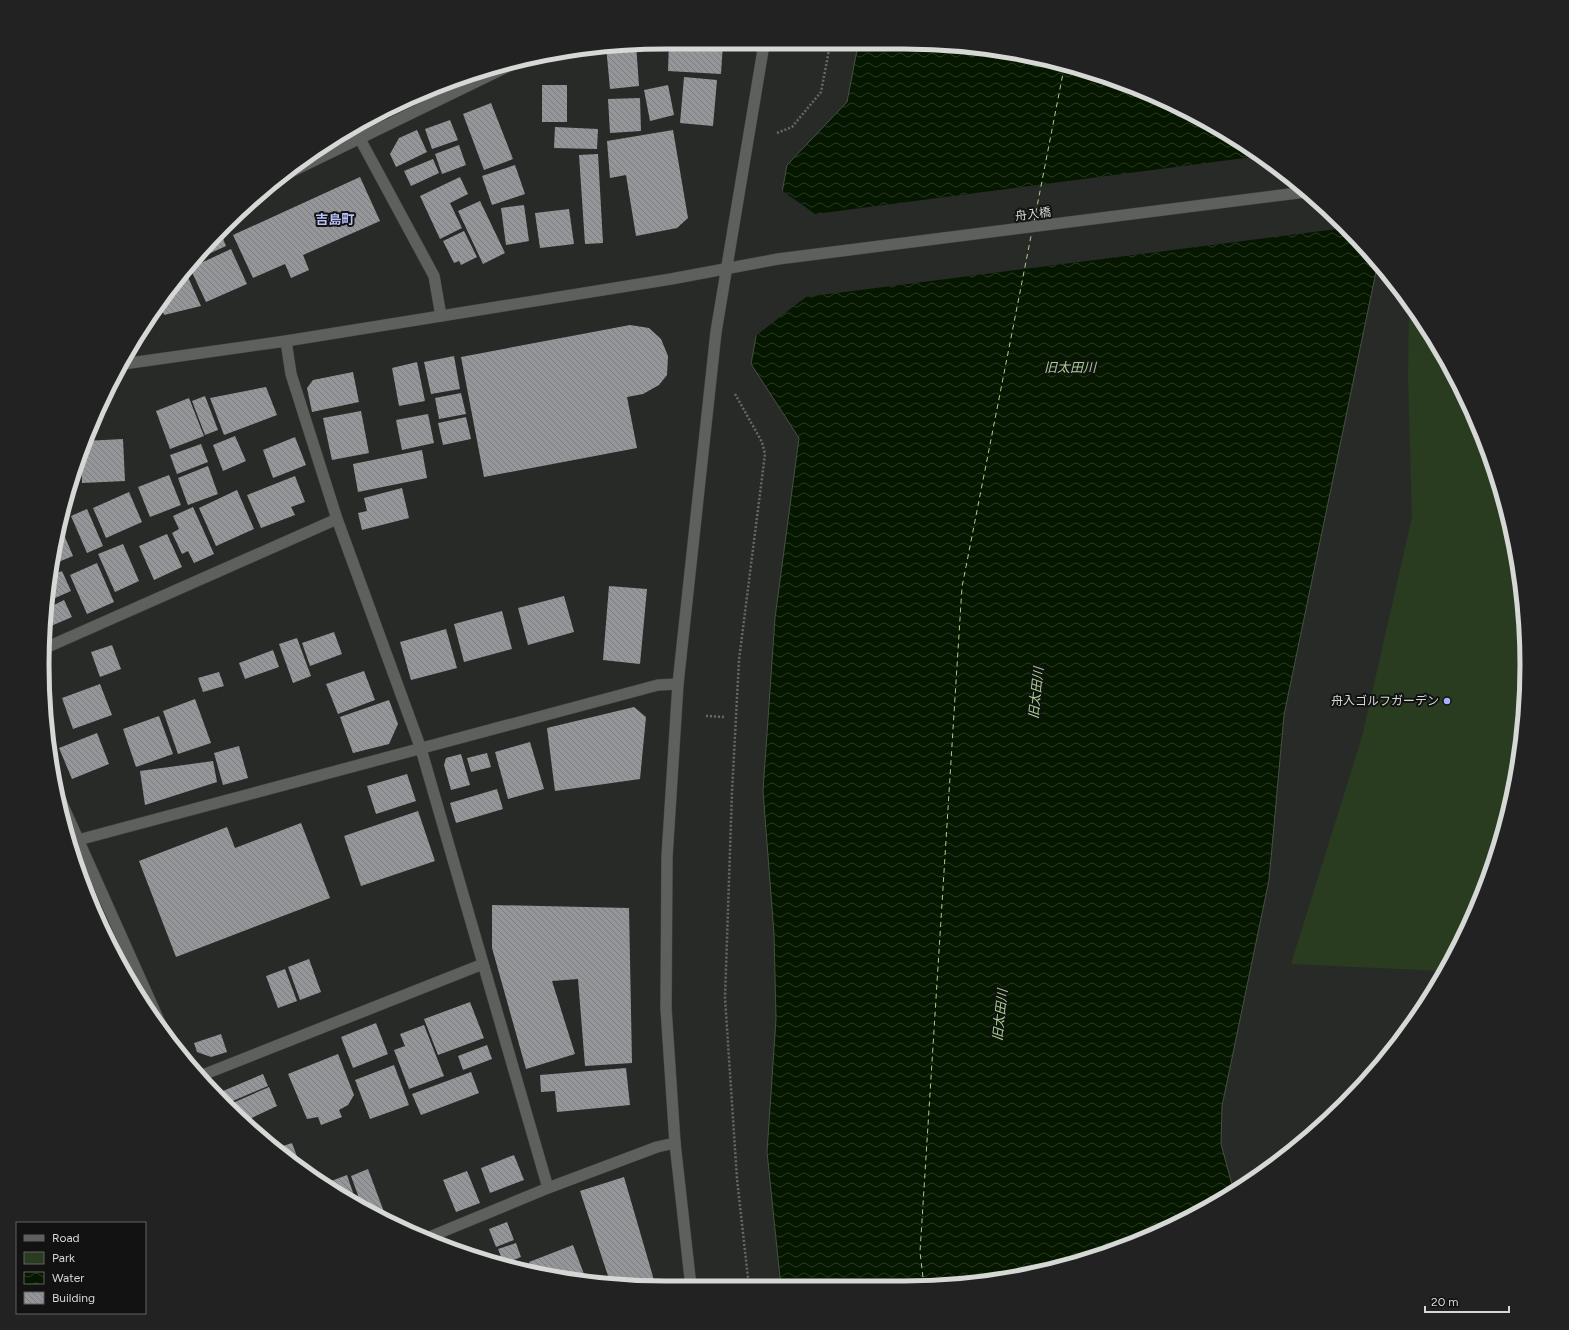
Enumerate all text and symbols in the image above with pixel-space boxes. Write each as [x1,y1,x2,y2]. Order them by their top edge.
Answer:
street label: 舟入橋 [1014,205,1052,223]
district label: 吉島町 [315,212,355,227]
water label: 旧太田川 [1044,360,1098,375]
water label: 旧太田川 [1026,664,1046,720]
place label: 舟入ゴルフガーデン [1331,694,1439,708]
marker: 舟入ゴルフガーデン [1442,696,1452,706]
water label: 旧太田川 [990,986,1010,1042]
legend [16,1222,146,1314]
text: Road [52,1231,80,1245]
text: Park [52,1251,75,1265]
text: Water [52,1271,84,1285]
scale bar [1425,1288,1509,1314]
text: Building [52,1291,95,1305]
text: 20 m [1431,1295,1459,1309]

